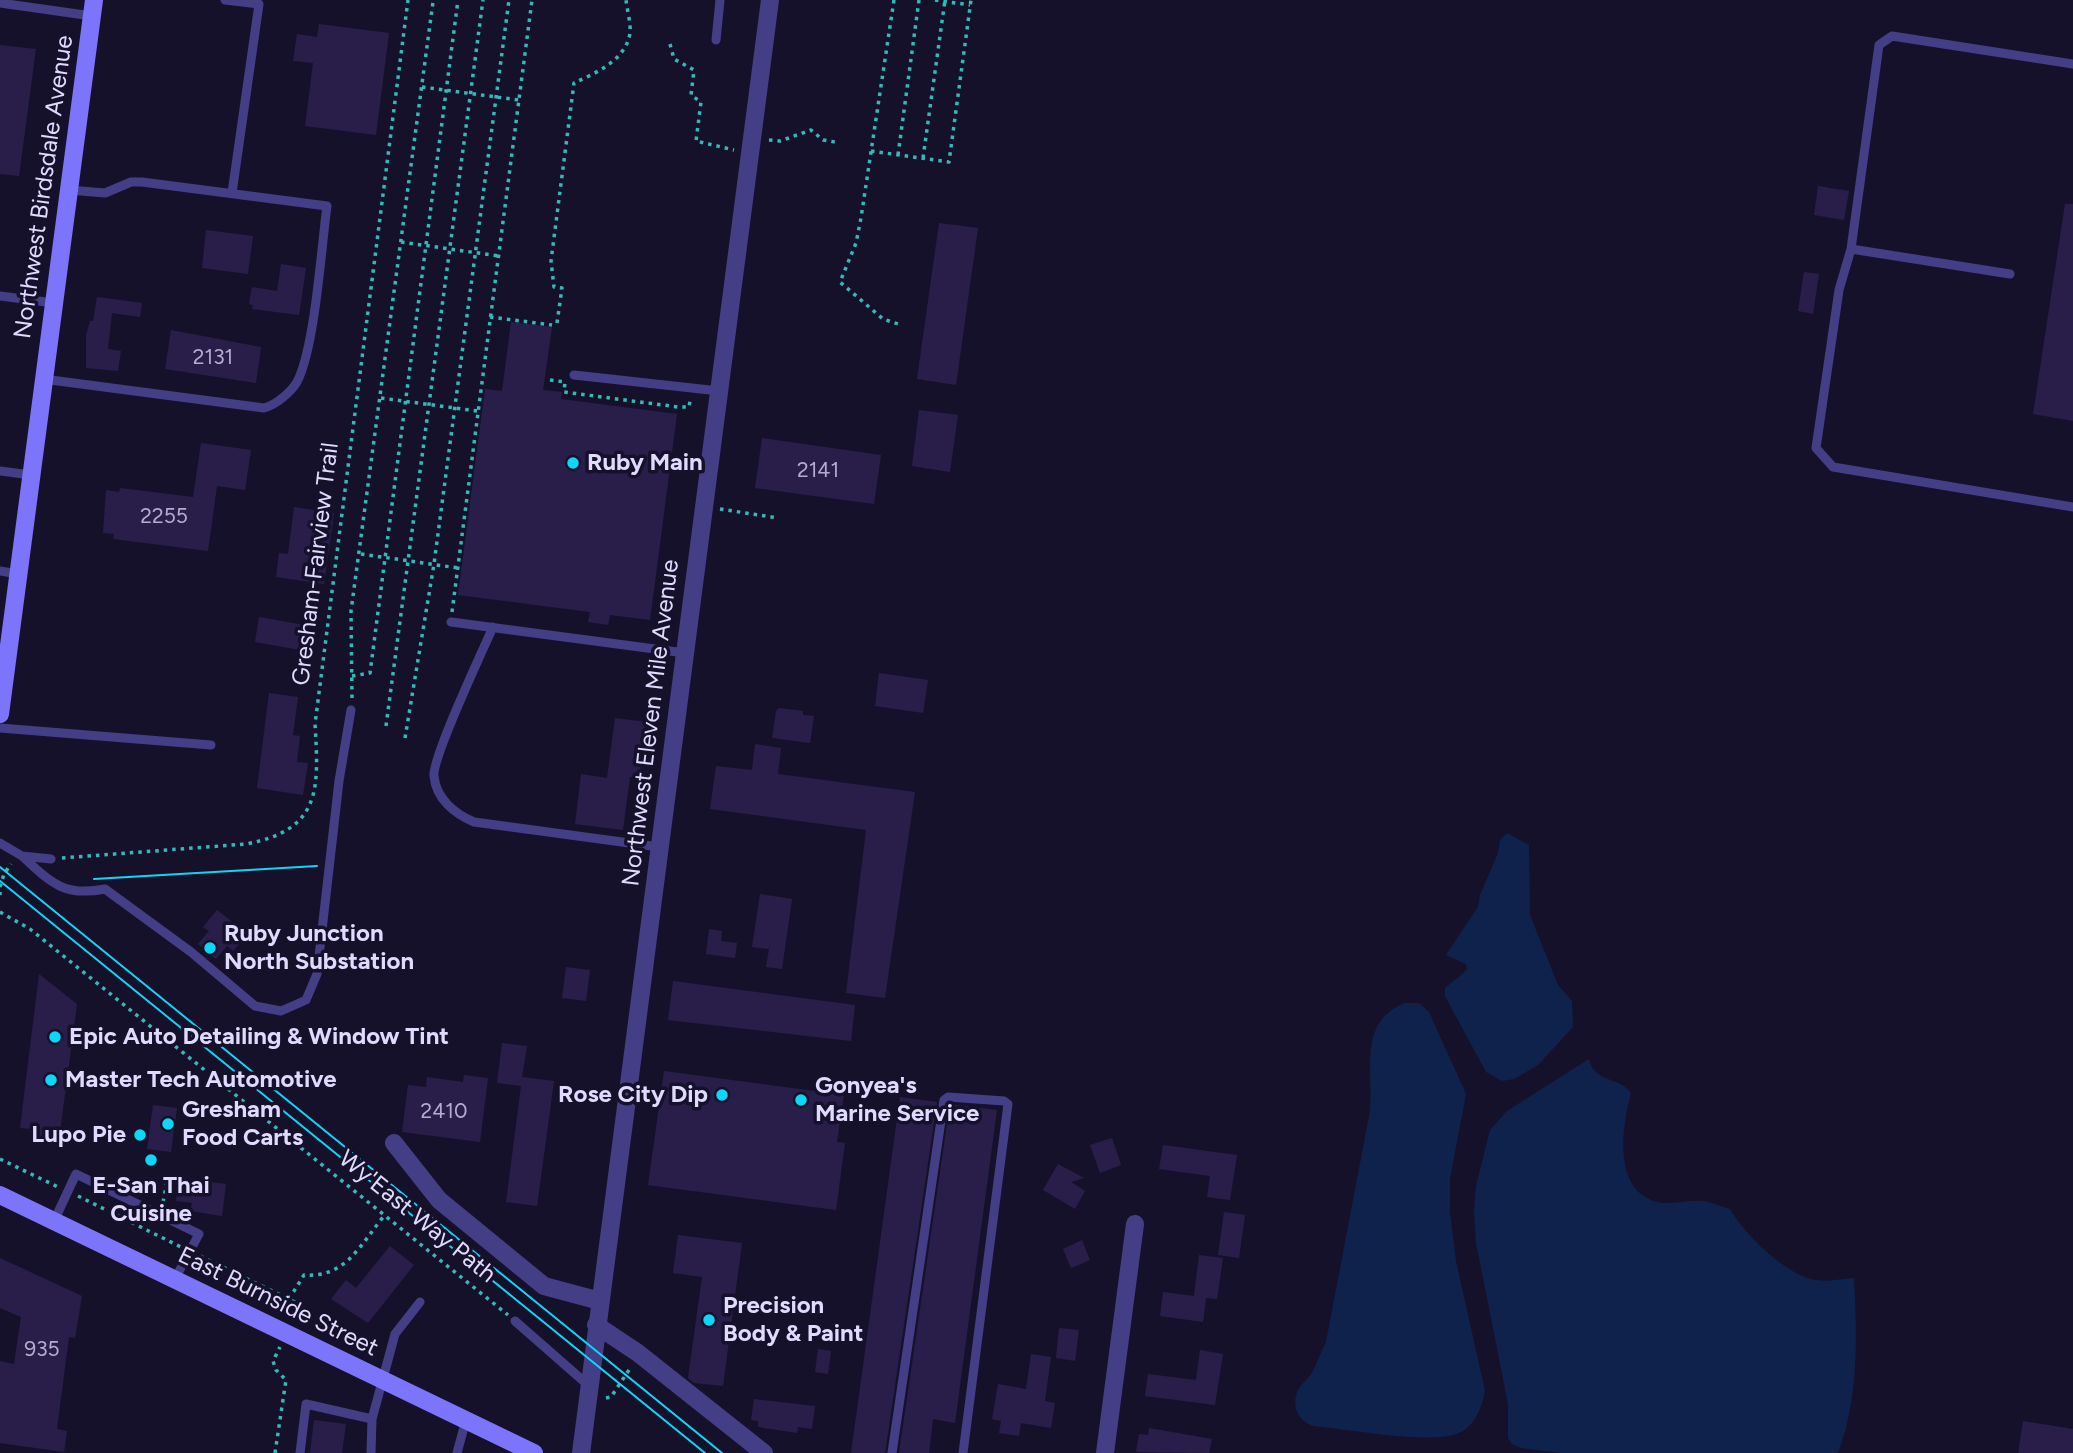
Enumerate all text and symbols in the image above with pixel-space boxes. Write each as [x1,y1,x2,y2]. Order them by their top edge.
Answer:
street label: Northwest Birdsdale Avenue [8,33,80,341]
house number: 2131 [193,345,233,371]
street label: Gresham-Fairview Trail [287,441,345,687]
place label: Ruby Main [587,449,703,477]
marker: Ruby Main [565,455,581,471]
house number: 2141 [797,458,839,484]
house number: 2255 [140,504,188,530]
street label: Northwest Eleven Mile Avenue [617,558,685,888]
place label: Ruby Junction North Substation [224,920,414,976]
marker: Ruby Junction North Substation [202,940,218,956]
place label: Epic Auto Detailing & Window Tint [69,1023,449,1051]
marker: Epic Auto Detailing & Window Tint [47,1029,63,1045]
place label: Master Tech Automotive [65,1066,337,1094]
marker: Master Tech Automotive [43,1072,59,1088]
place label: Gonyea's Marine Service [815,1072,979,1128]
place label: Rose City Dip [558,1081,708,1109]
marker: Rose City Dip [714,1087,730,1103]
marker: Gonyea's Marine Service [793,1092,809,1108]
place label: Gresham Food Carts [182,1096,303,1152]
house number: 2410 [421,1099,467,1125]
marker: Gresham Food Carts [160,1116,176,1132]
place label: Lupo Pie [31,1121,126,1149]
marker: Lupo Pie [132,1127,148,1143]
street label: Wy'East Way Path [333,1145,501,1289]
marker: E-San Thai Cuisine [143,1152,159,1168]
place label: E-San Thai Cuisine [92,1172,210,1228]
street label: East Burnside Street [173,1241,383,1363]
place label: Precision Body & Paint [723,1292,863,1348]
marker: Precision Body & Paint [701,1312,717,1328]
house number: 935 [24,1337,60,1363]

